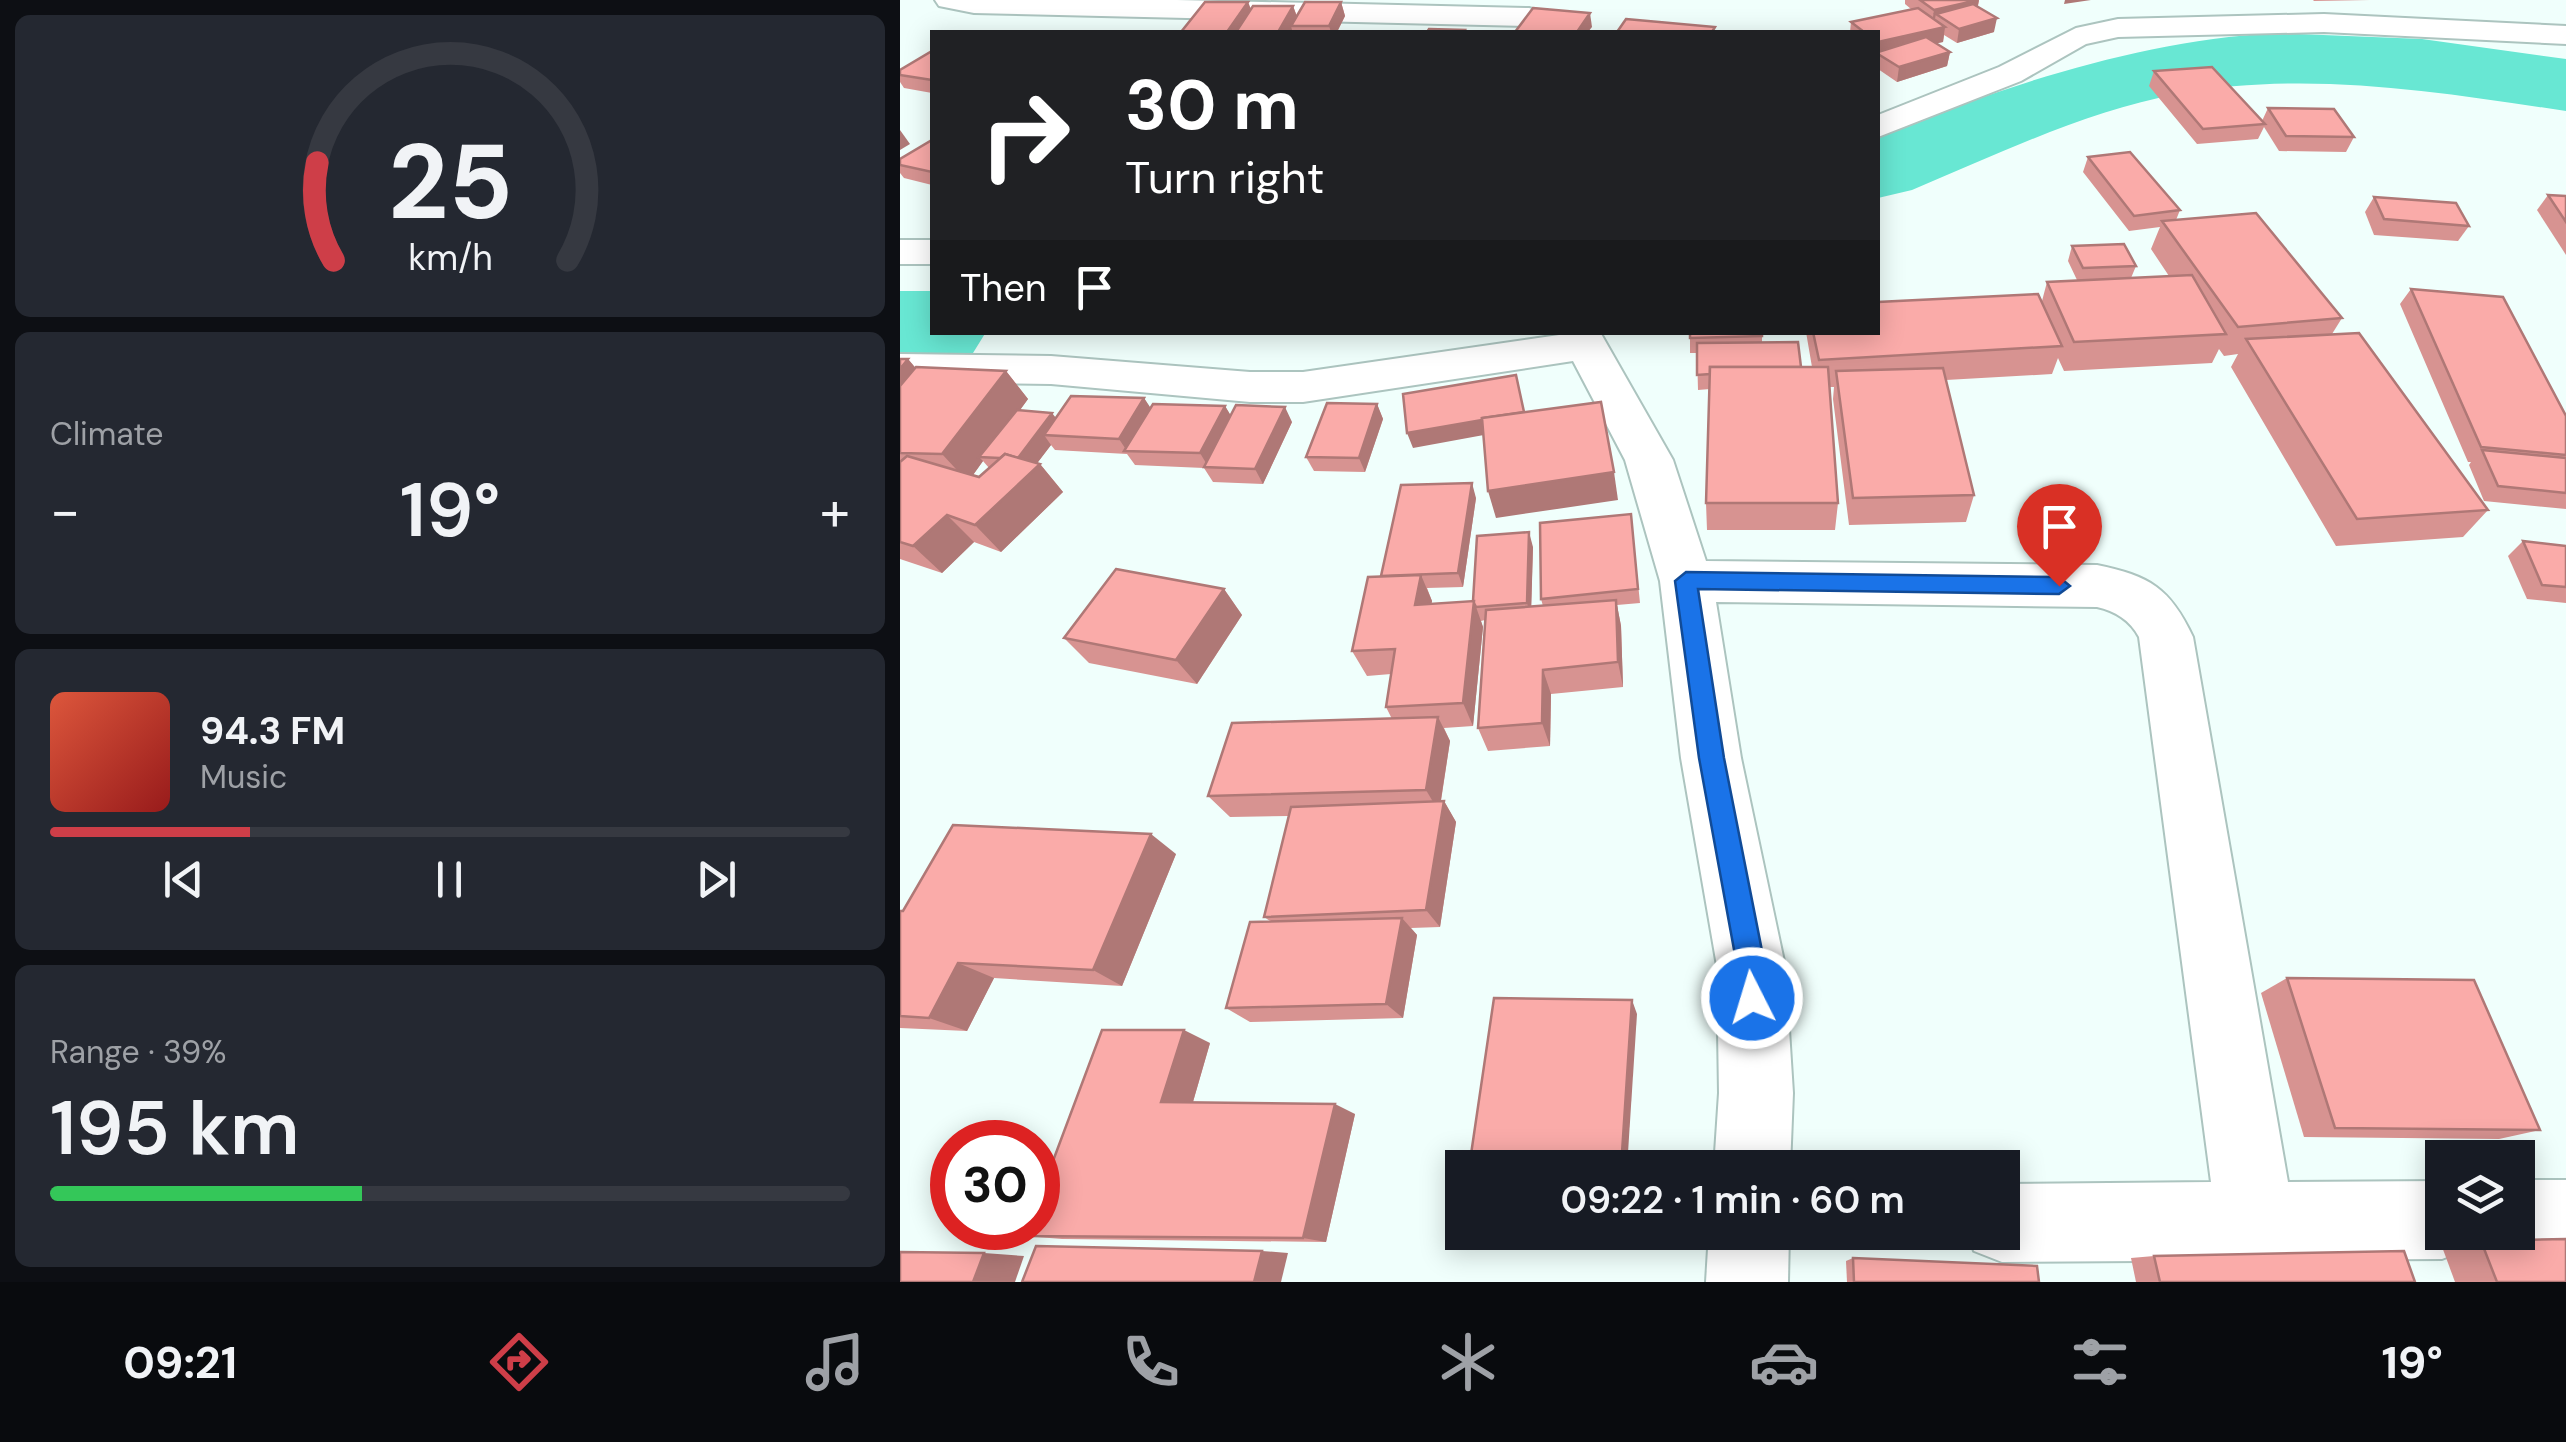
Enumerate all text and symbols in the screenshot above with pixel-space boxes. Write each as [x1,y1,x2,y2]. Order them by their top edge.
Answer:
text: 30 m [1125,60,1299,151]
icon: right [960,70,1090,200]
text: 25 [388,115,512,250]
text: Turn right [1125,148,1324,207]
text: km/h [408,235,492,281]
icon: arrive [1067,260,1122,315]
text: Then [960,263,1047,313]
text: Climate [50,413,164,455]
text: 19° [400,462,500,559]
text: − [50,475,80,547]
text: + [820,475,850,547]
pin [2017,484,2102,587]
icon: arrive [2032,499,2087,554]
text: 94.3 FM [200,706,345,756]
text: Music [200,756,287,798]
icon: previous [156,852,211,907]
icon: pause [422,852,477,907]
icon: next [689,852,744,907]
position arrow [1700,946,1804,1050]
text: Range · 39% [50,1031,226,1073]
text: 195 km [50,1080,299,1177]
speed limit sign: 30 [930,1120,1060,1250]
map controls [2425,1140,2535,1250]
button: layers [2425,1140,2535,1250]
text: 09:22 · 1 min · 60 m [1560,1175,1905,1225]
icon: directions [484,1327,554,1397]
icon: music [800,1327,870,1397]
icon: phone [1116,1327,1186,1397]
icon: climate [1433,1327,1503,1397]
icon: car [1749,1327,1819,1397]
icon: filters [2065,1327,2135,1397]
text: 09:21 [123,1333,237,1392]
text: 19° [2381,1333,2443,1392]

